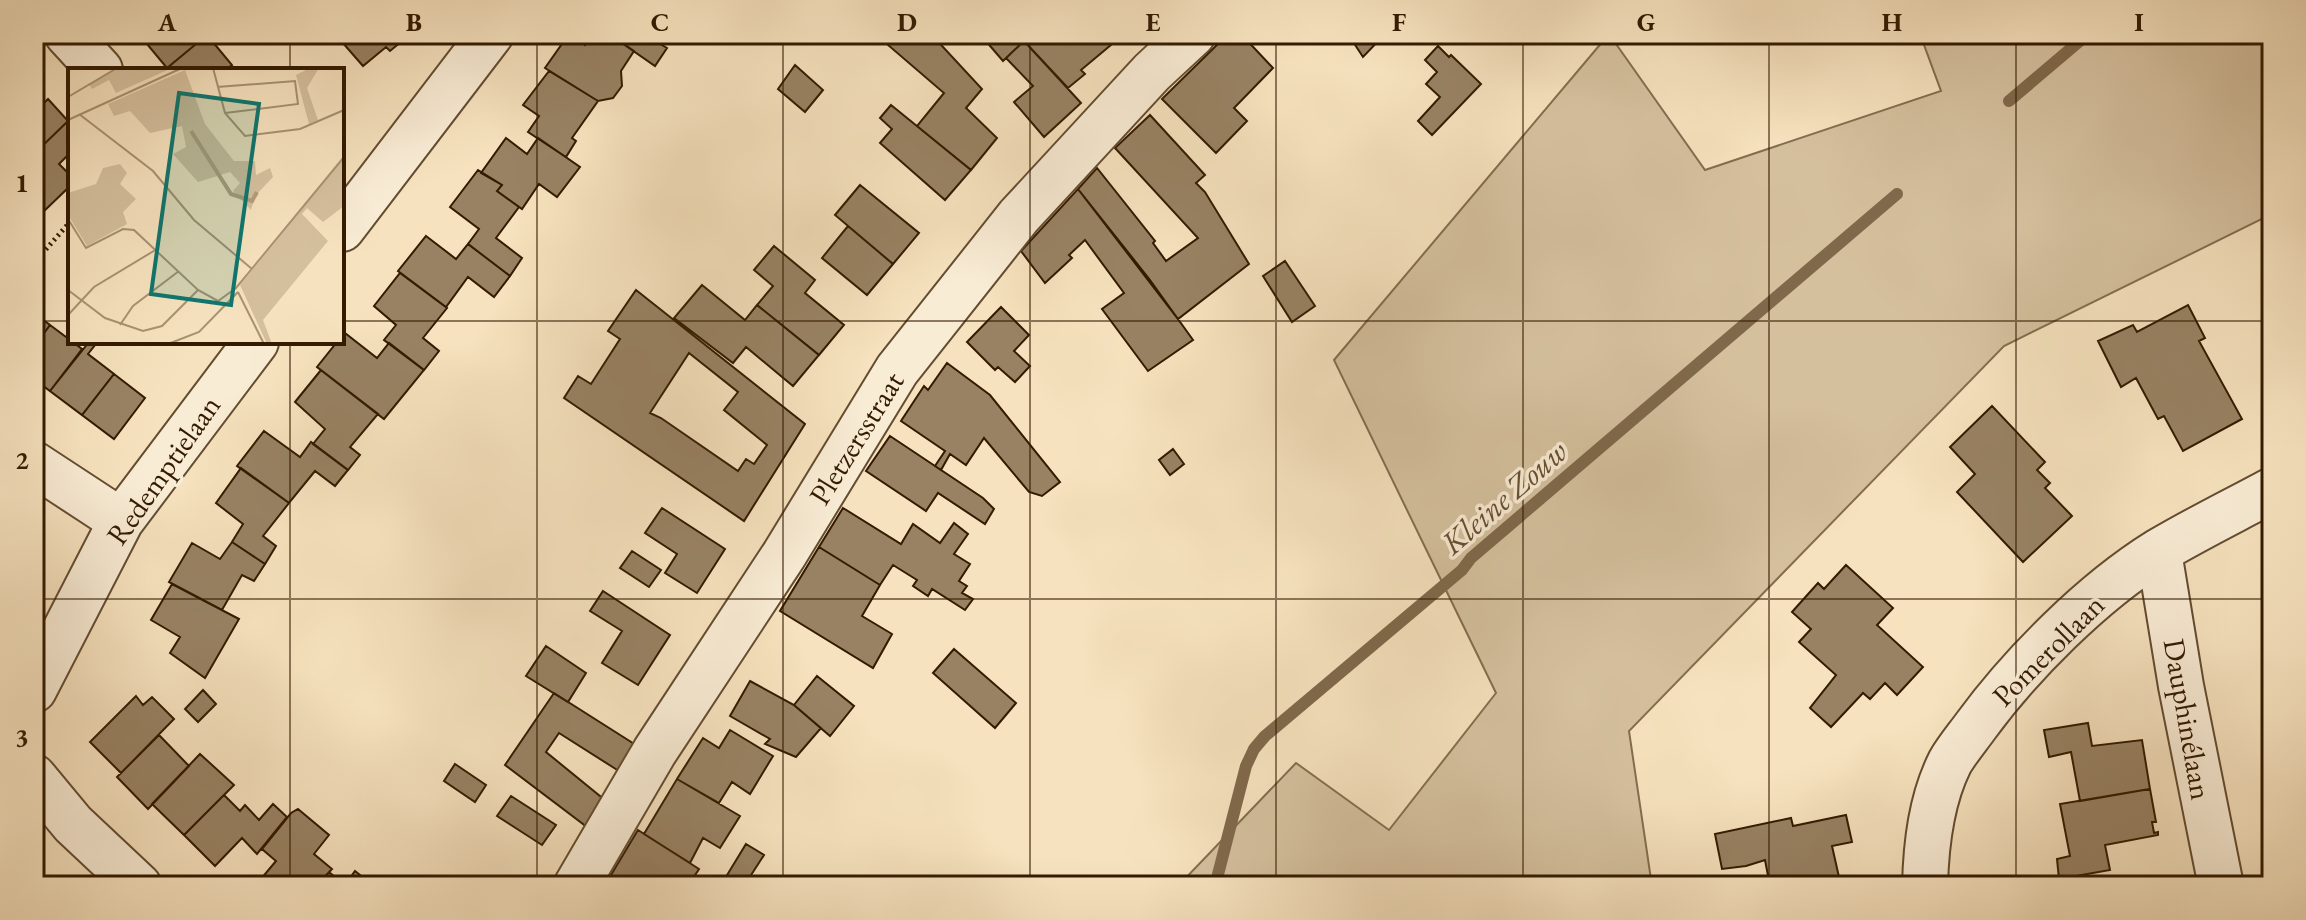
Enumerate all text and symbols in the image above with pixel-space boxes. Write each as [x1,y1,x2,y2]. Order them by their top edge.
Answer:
text: A [157,5,177,39]
text: B [406,5,422,39]
text: C [651,5,669,39]
text: D [897,5,917,39]
text: E [1146,5,1161,39]
text: F [1392,5,1406,39]
text: G [1637,5,1656,39]
text: H [1882,5,1903,39]
text: I [2134,5,2144,39]
inset map [68,68,344,344]
text: 1 [15,166,29,200]
street label: Pletzersstraat [800,364,913,512]
street label: Redemptielaan [97,387,229,552]
water label: Kleine Zouw [1431,431,1576,564]
text: 2 [15,443,29,477]
street label: Pomerollaan [1983,585,2113,715]
street label: Dauphinélaan [2155,635,2221,803]
text: 3 [15,720,29,754]

